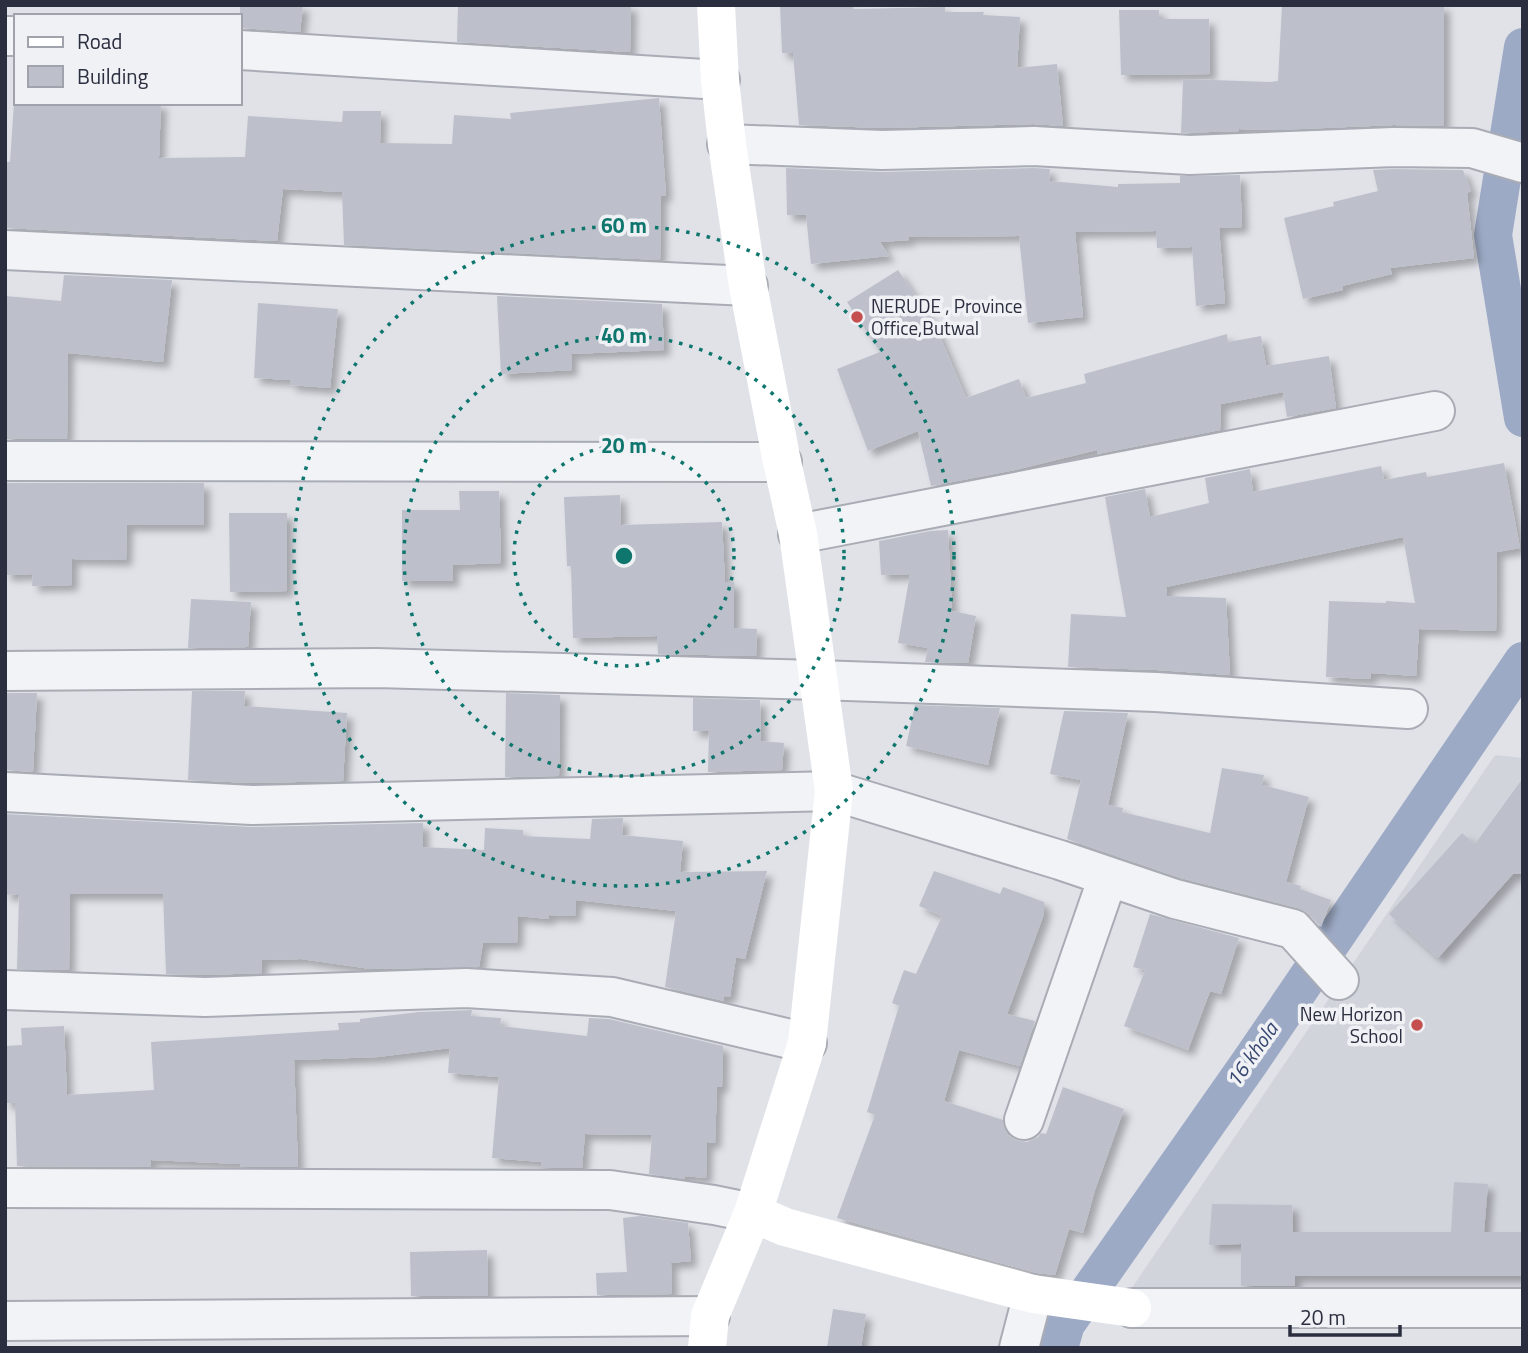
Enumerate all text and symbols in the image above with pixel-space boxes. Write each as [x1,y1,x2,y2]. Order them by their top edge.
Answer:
legend [14,14,242,105]
text: Road [77,25,122,57]
text: Building [77,60,149,92]
text: 60 m [601,209,647,241]
place label: NERUDE , Province Office,Butwal [871,291,1022,342]
marker: NERUDE , Province Office,Butwal [849,309,865,325]
text: 40 m [601,319,647,351]
text: 20 m [601,429,647,461]
centre of rings [612,544,636,568]
place label: New Horizon School [1300,999,1403,1050]
water label: 16 khola [1217,1014,1286,1094]
marker: New Horizon School [1409,1017,1425,1033]
scale bar [1290,1294,1400,1338]
text: 20 m [1300,1301,1346,1333]

